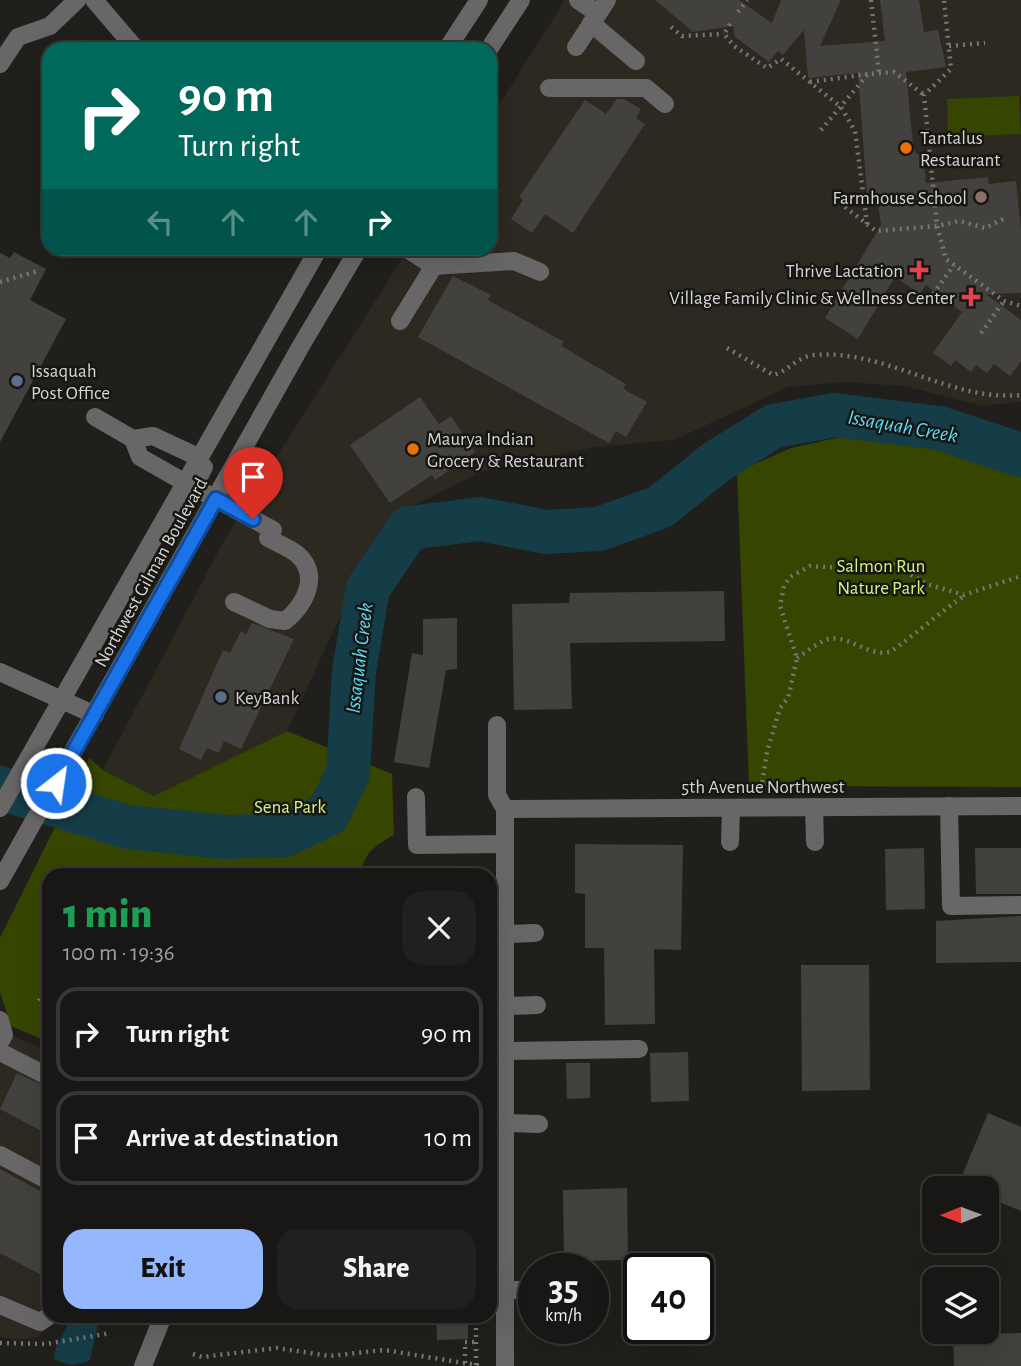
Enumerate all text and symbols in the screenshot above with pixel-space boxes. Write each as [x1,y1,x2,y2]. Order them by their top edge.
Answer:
icon: right [63,70,154,161]
text: 90 m [178,72,274,121]
place label: Tantalus Restaurant [920,129,1000,170]
text: Turn right [178,130,300,162]
marker: Tantalus Restaurant [898,140,914,156]
place label: Farmhouse School [832,189,967,208]
marker: Farmhouse School [973,189,989,205]
icon: left [141,203,179,241]
icon: ahead [214,203,252,241]
icon: ahead [287,203,325,241]
icon: right [360,203,398,241]
marker: Thrive Lactation [909,260,929,280]
place label: Thrive Lactation [785,262,903,281]
marker: Village Family Clinic & Wellness Center [961,287,981,307]
place label: Village Family Clinic & Wellness Center [669,289,955,308]
place label: Issaquah Post Office [31,362,110,403]
marker: Issaquah Post Office [9,373,25,389]
water label: Issaquah Creek [846,406,960,447]
place label: Maurya Indian Grocery & Restaurant [427,430,584,471]
marker: Maurya Indian Grocery & Restaurant [405,441,421,457]
pin [223,447,283,519]
icon: arrive [234,458,272,496]
street label: Northwest Gilman Boulevard [91,475,211,671]
park label: Salmon Run Nature Park [837,557,925,598]
water label: Issaquah Creek [342,601,377,715]
marker: KeyBank [213,689,229,705]
place label: KeyBank [235,689,299,708]
position arrow [19,746,93,820]
street label: 5th Avenue Northwest [681,778,845,797]
park label: Sena Park [254,798,326,817]
button: close [402,891,476,965]
text: 1 min [63,893,152,935]
text: 100 m · 19:36 [63,942,175,965]
icon: right [67,1015,105,1053]
text: Turn right [126,1021,229,1047]
text: 90 m [421,1021,472,1047]
icon: arrive [67,1119,105,1157]
text: Arrive at destination [126,1125,339,1151]
text: 10 m [424,1125,472,1151]
north arrow [922,1176,999,1253]
map controls [922,1176,999,1344]
button: Exit [63,1229,263,1309]
button: Share [277,1229,476,1309]
speed limit sign: 40 [623,1253,714,1344]
button: layers [922,1267,999,1344]
text: 35 [548,1272,579,1307]
text: km/h [545,1307,582,1325]

